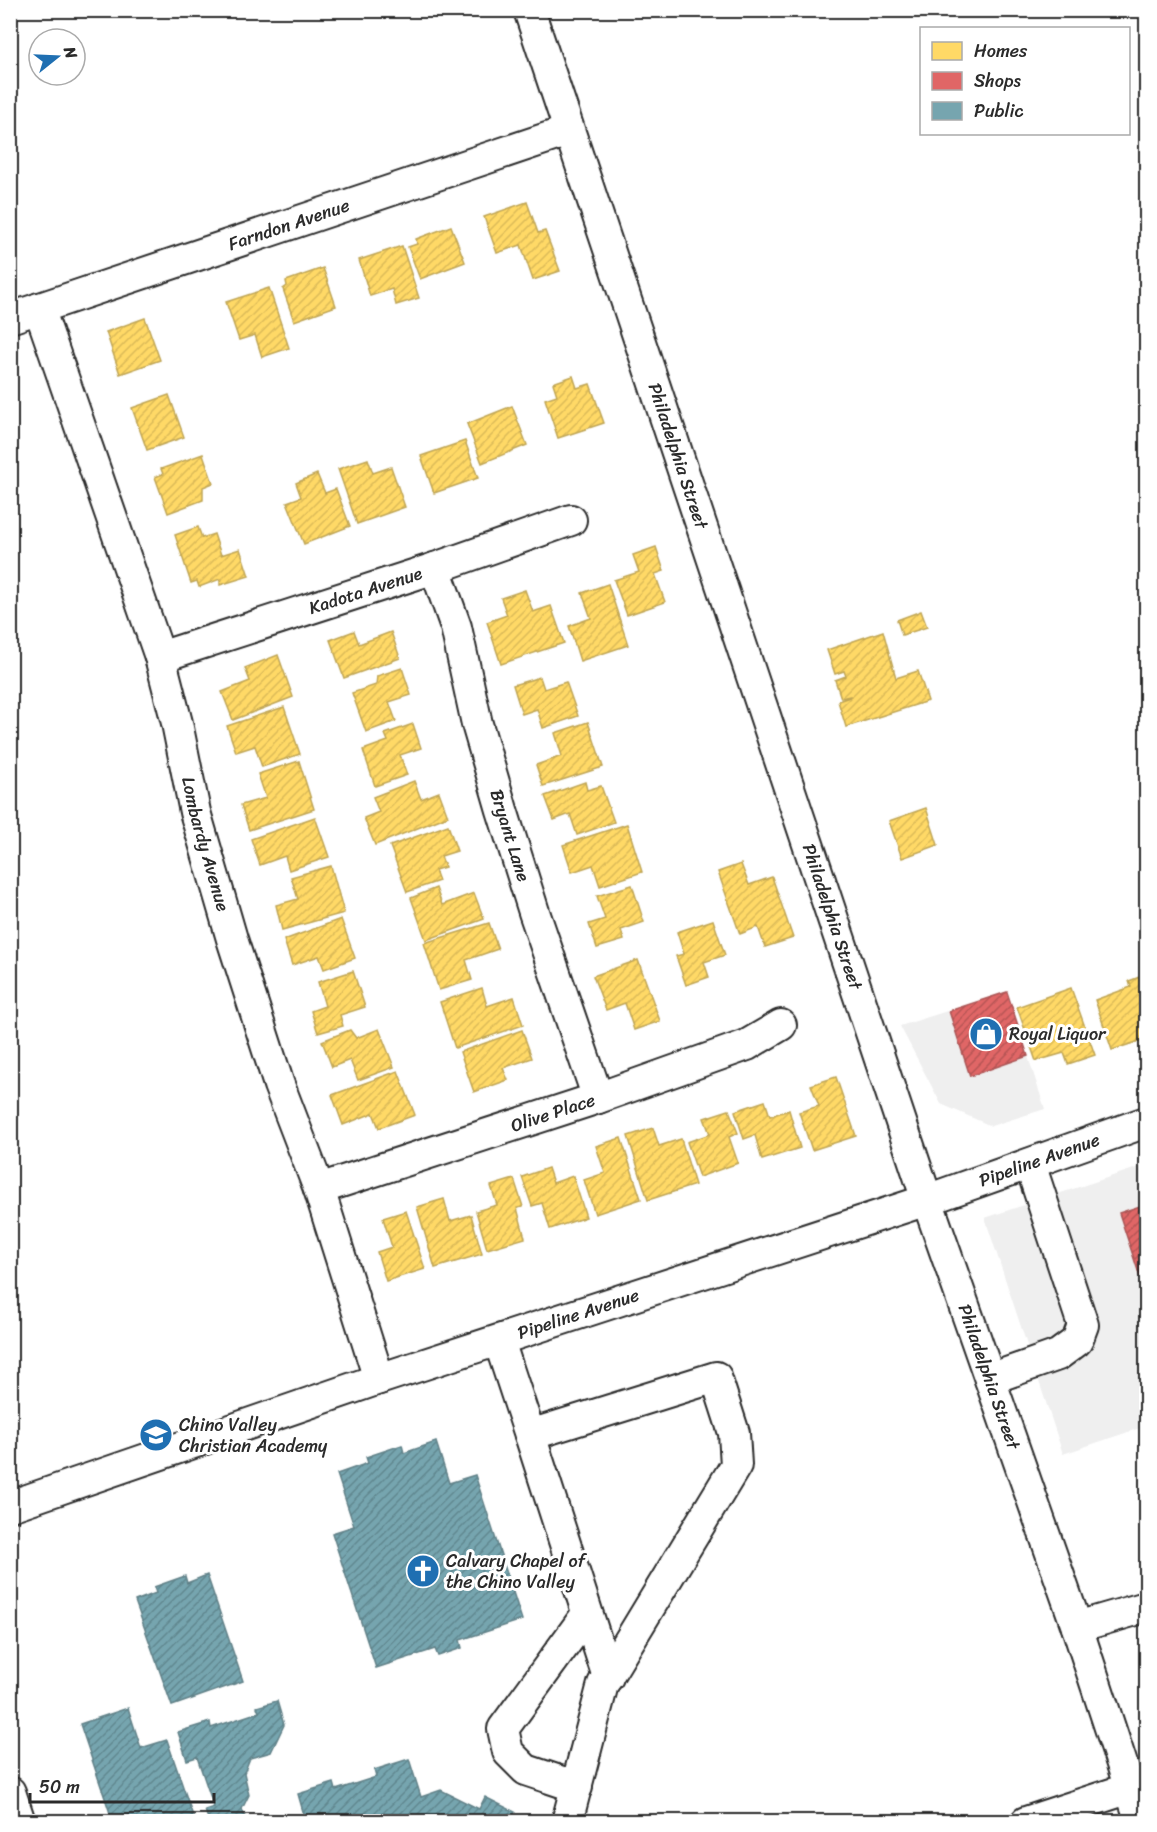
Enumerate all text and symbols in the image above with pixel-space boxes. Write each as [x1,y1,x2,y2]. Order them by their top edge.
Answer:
north arrow [27,27,87,87]
legend [920,27,1130,135]
text: Homes [974,35,1028,67]
text: N [55,42,87,63]
text: Shops [974,65,1021,97]
text: Public [974,95,1024,127]
street label: Farndon Avenue [224,189,354,260]
street label: Philadelphia Street [639,378,718,534]
street label: Kadota Avenue [305,557,427,624]
street label: Lombardy Avenue [172,774,239,916]
street label: Bryant Lane [481,785,540,886]
street label: Philadelphia Street [793,839,872,995]
shop icon: Royal Liquor [968,1016,1004,1052]
place label: Royal Liquor [1009,1018,1107,1050]
street label: Olive Place [506,1084,599,1141]
street label: Pipeline Avenue [974,1124,1104,1196]
street label: Pipeline Avenue [513,1279,644,1349]
street label: Philadelphia Street [949,1299,1030,1454]
place label: Chino Valley Christian Academy [179,1409,328,1462]
school or university icon: Chino Valley Christian Academy [138,1417,174,1453]
place label: Calvary Chapel of the Chino Valley [446,1545,588,1598]
church icon: Calvary Chapel of the Chino Valley [405,1553,441,1589]
scale bar [30,1766,214,1804]
text: 50 m [39,1771,80,1803]

